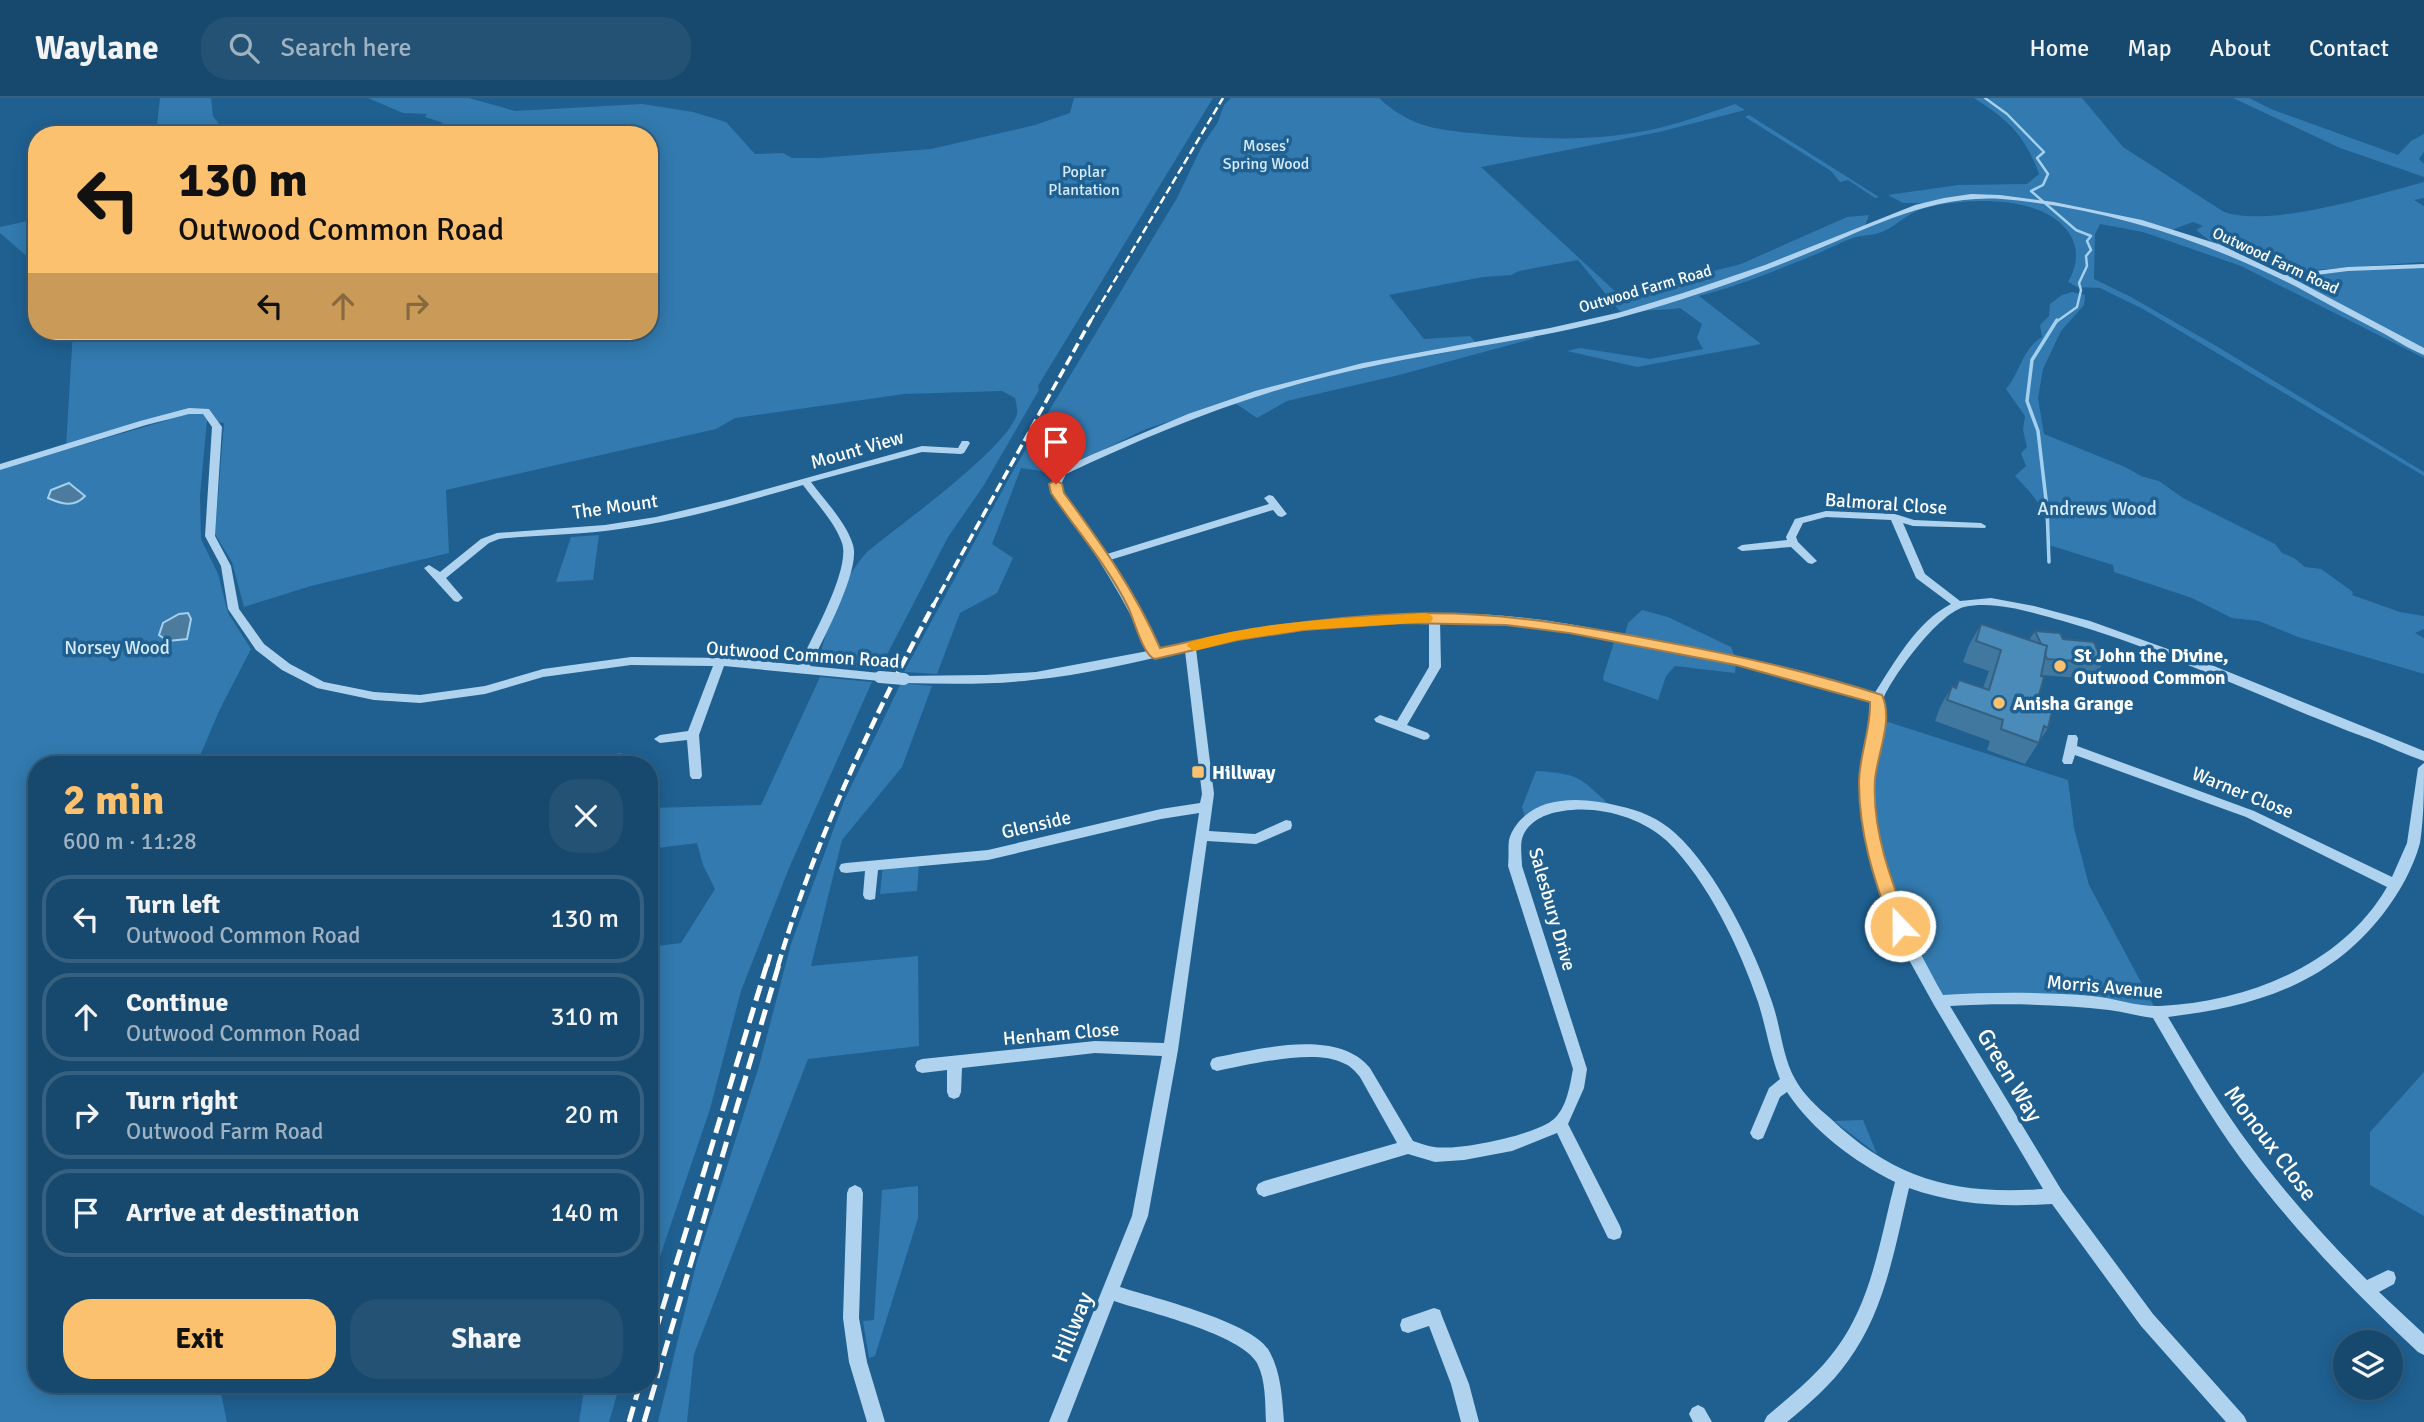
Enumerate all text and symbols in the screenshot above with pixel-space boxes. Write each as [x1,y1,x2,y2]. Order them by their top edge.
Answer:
search box [201,17,691,80]
text: Waylane [35,28,159,69]
icon: search [225,29,263,67]
text: Search here [281,32,412,64]
text: Home [2029,33,2089,63]
text: Map [2127,33,2172,63]
text: About [2210,33,2271,63]
text: Contact [2309,33,2389,63]
park label: Moses' Spring Wood [1223,136,1309,174]
text: 130 m [178,150,308,210]
icon: left [63,154,154,245]
park label: Poplar Plantation [1048,162,1120,200]
text: Outwood Common Road [178,210,504,249]
street label: Outwood Farm Road [2209,223,2342,299]
street label: Outwood Farm Road [1577,260,1714,317]
icon: left [251,287,289,325]
icon: ahead [324,287,362,325]
icon: right [397,287,435,325]
pin [1026,412,1086,484]
icon: arrive [1037,423,1075,461]
street label: Mount View [808,425,907,475]
street label: Balmoral Close [1824,488,1948,520]
street label: The Mount [571,489,660,525]
park label: Andrews Wood [2037,497,2157,521]
park label: Norsey Wood [64,636,170,660]
street label: Outwood Common Road [705,636,900,674]
place label: St John the Divine, Outwood Common [2074,644,2229,690]
marker: St John the Divine, Outwood Common [2052,658,2068,674]
place label: Anisha Grange [2013,692,2133,716]
marker: Anisha Grange [1991,695,2007,711]
place label: Hillway [1212,761,1276,785]
street label: Warner Close [2188,762,2297,824]
marker: Hillway [1190,764,1206,780]
text: 2 min [63,775,164,826]
button: close [549,779,623,853]
street label: Glenside [999,805,1073,845]
text: 600 m · 11:28 [63,827,197,856]
street label: Salesbury Drive [1523,845,1581,974]
text: Turn left [126,889,220,921]
position arrow [1863,889,1937,963]
icon: left [67,900,105,938]
text: 130 m [550,903,619,935]
text: Outwood Common Road [126,921,361,950]
street label: Morris Avenue [2046,970,2164,1004]
text: Continue [126,987,228,1019]
icon: ahead [67,998,105,1036]
text: 310 m [550,1001,619,1033]
street label: Henham Close [1002,1017,1120,1051]
text: Outwood Common Road [126,1019,361,1048]
street label: Green Way [1970,1023,2049,1128]
street label: Monoux Close [2218,1080,2323,1207]
text: Turn right [126,1085,238,1117]
icon: right [67,1096,105,1134]
text: 20 m [564,1099,619,1131]
text: Outwood Farm Road [126,1117,323,1146]
icon: arrive [67,1194,105,1232]
text: Arrive at destination [126,1197,359,1229]
text: 140 m [550,1197,619,1229]
street label: Hillway [1045,1288,1100,1367]
button: Exit [63,1299,336,1379]
button: Share [350,1299,623,1379]
map controls [2333,1330,2403,1400]
button: layers [2333,1330,2403,1400]

